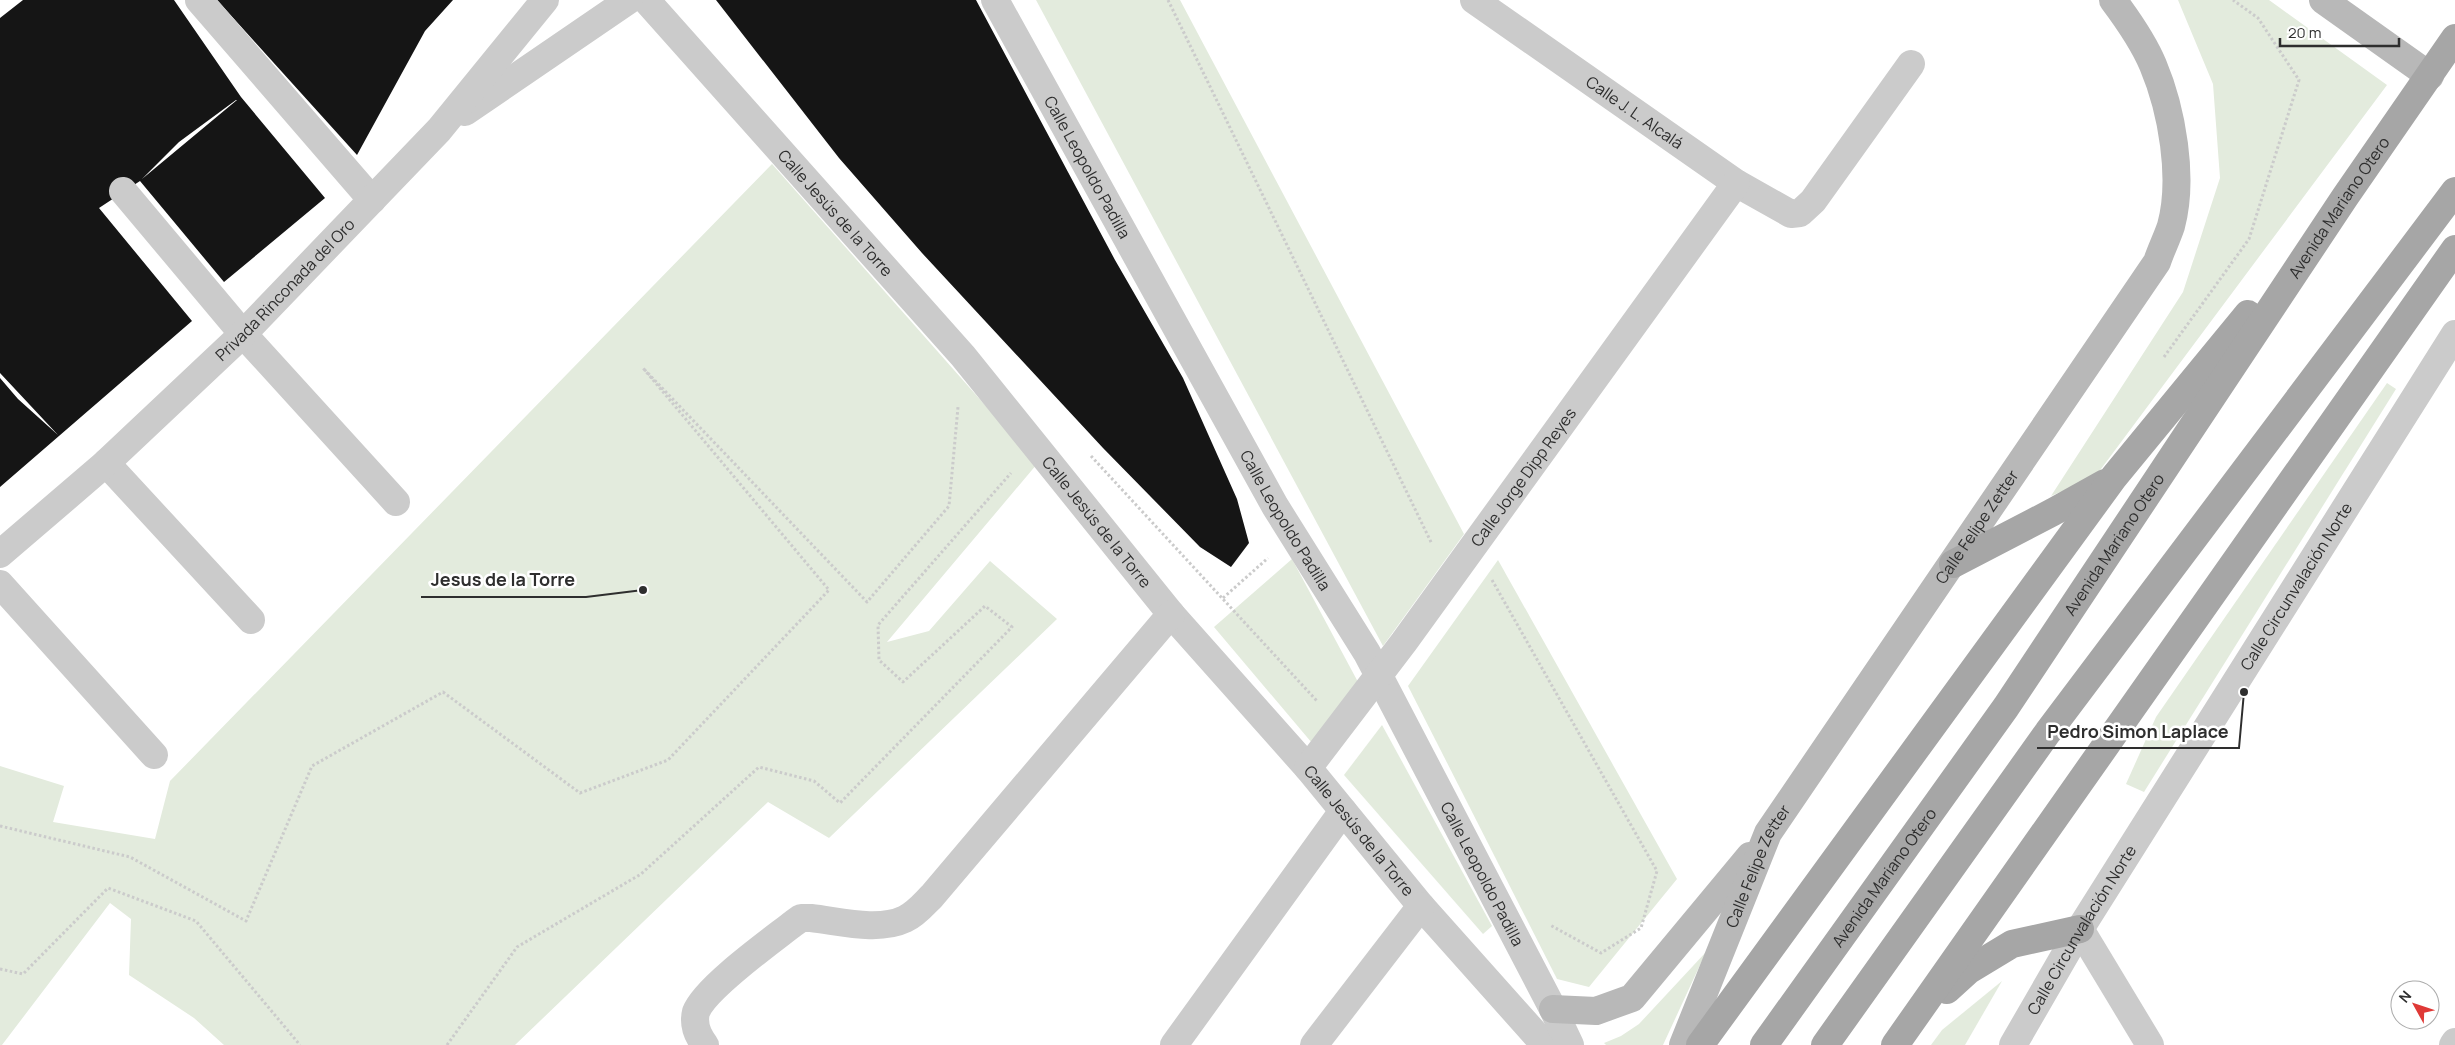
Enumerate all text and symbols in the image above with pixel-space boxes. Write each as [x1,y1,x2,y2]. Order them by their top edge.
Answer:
scale bar [2280,15,2399,47]
text: 20 m [2288,22,2321,43]
street label: Calle J. L. Alcalá [1582,71,1688,154]
street label: Calle Leopoldo Padilla [1039,92,1136,242]
street label: Avenida Mariano Otero [2283,132,2394,282]
street label: Calle Jesús de la Torre [773,145,898,281]
street label: Privada Rinconada del Oro [210,213,359,366]
street label: Calle Jorge Dipp Reyes [1466,403,1581,551]
street label: Calle Leopoldo Padilla [1235,446,1336,595]
street label: Calle Jesús de la Torre [1037,452,1157,592]
street label: Calle Felipe Zetter [1930,465,2023,588]
street label: Avenida Mariano Otero [2059,469,2169,620]
street label: Calle Circunvalación Norte [2235,498,2357,674]
callout: Jesus de la Torre [421,564,586,597]
text: Jesus de la Torre [431,567,575,591]
callout: Pedro Simon Laplace [2037,715,2239,748]
text: Pedro Simon Laplace [2047,719,2229,743]
street label: Calle Jesús de la Torre [1299,760,1419,901]
street label: Calle Leopoldo Padilla [1436,798,1529,950]
street label: Calle Felipe Zetter [1720,800,1795,931]
street label: Avenida Mariano Otero [1827,804,1941,952]
street label: Calle Circunvalación Norte [2022,841,2141,1019]
north arrow [2390,980,2440,1030]
text: N [2394,986,2415,1006]

